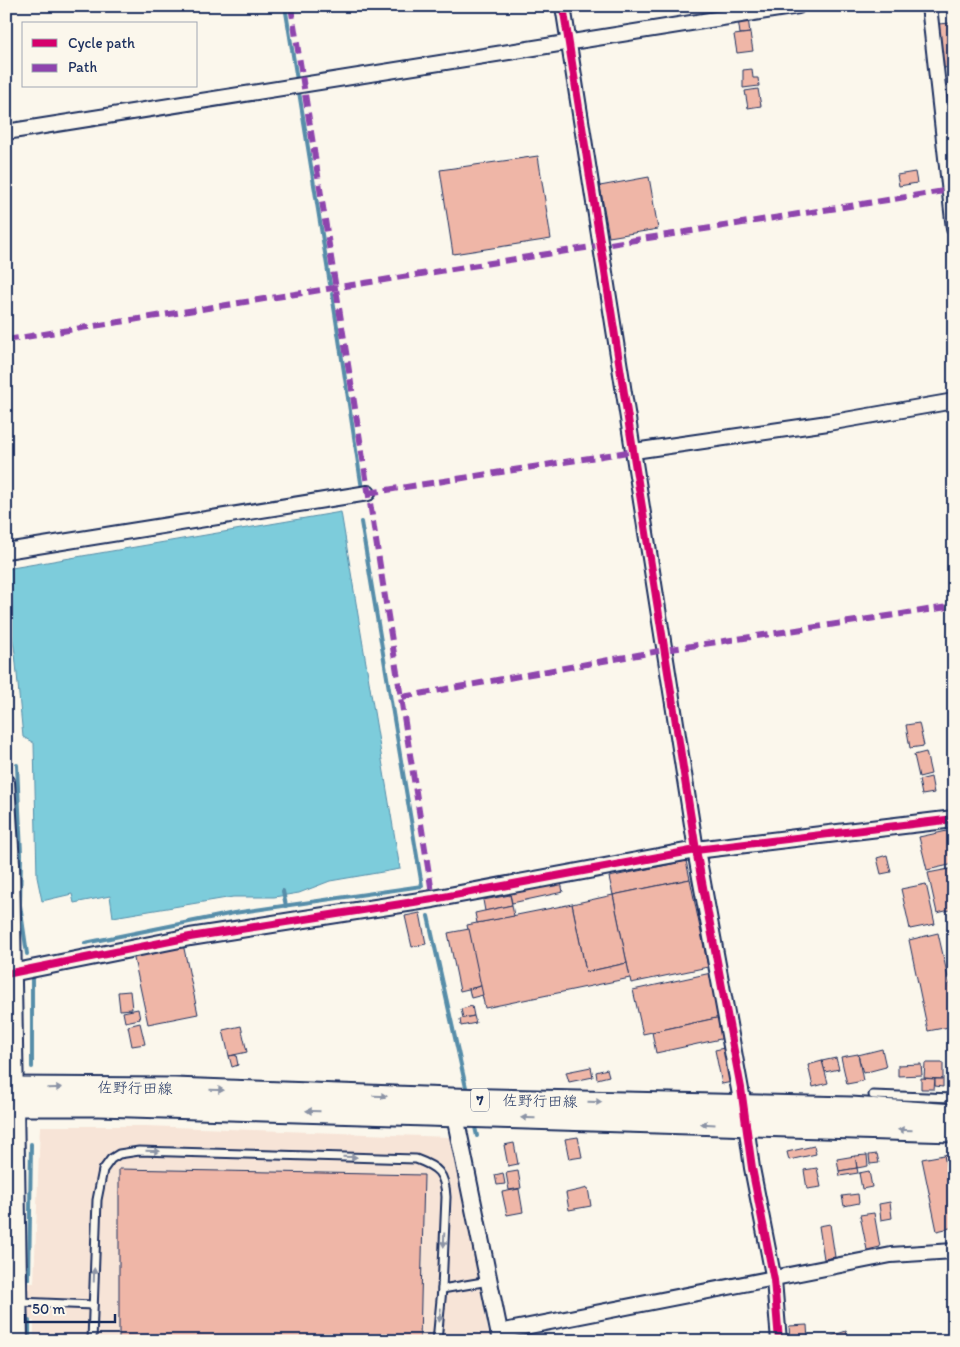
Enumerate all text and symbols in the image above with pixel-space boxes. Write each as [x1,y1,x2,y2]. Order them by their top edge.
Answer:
legend [22,22,198,88]
text: Cycle path [68,34,135,52]
text: Path [68,58,97,76]
street label: 佐野行田線 [97,1078,173,1098]
one-way arrow [47,1084,63,1092]
one-way arrow [210,1086,226,1094]
road number: 7 [471,1088,489,1112]
street label: 佐野行田線 [502,1091,578,1111]
one-way arrow [372,1092,388,1100]
one-way arrow [587,1099,603,1107]
one-way arrow [305,1107,321,1115]
one-way arrow [519,1114,535,1122]
one-way arrow [699,1120,715,1128]
one-way arrow [897,1126,913,1134]
one-way arrow [145,1148,161,1156]
one-way arrow [343,1153,359,1161]
one-way arrow [440,1232,448,1248]
one-way arrow [90,1266,98,1282]
scale bar [25,1292,115,1324]
text: 50 m [32,1300,65,1318]
one-way arrow [436,1307,444,1323]

